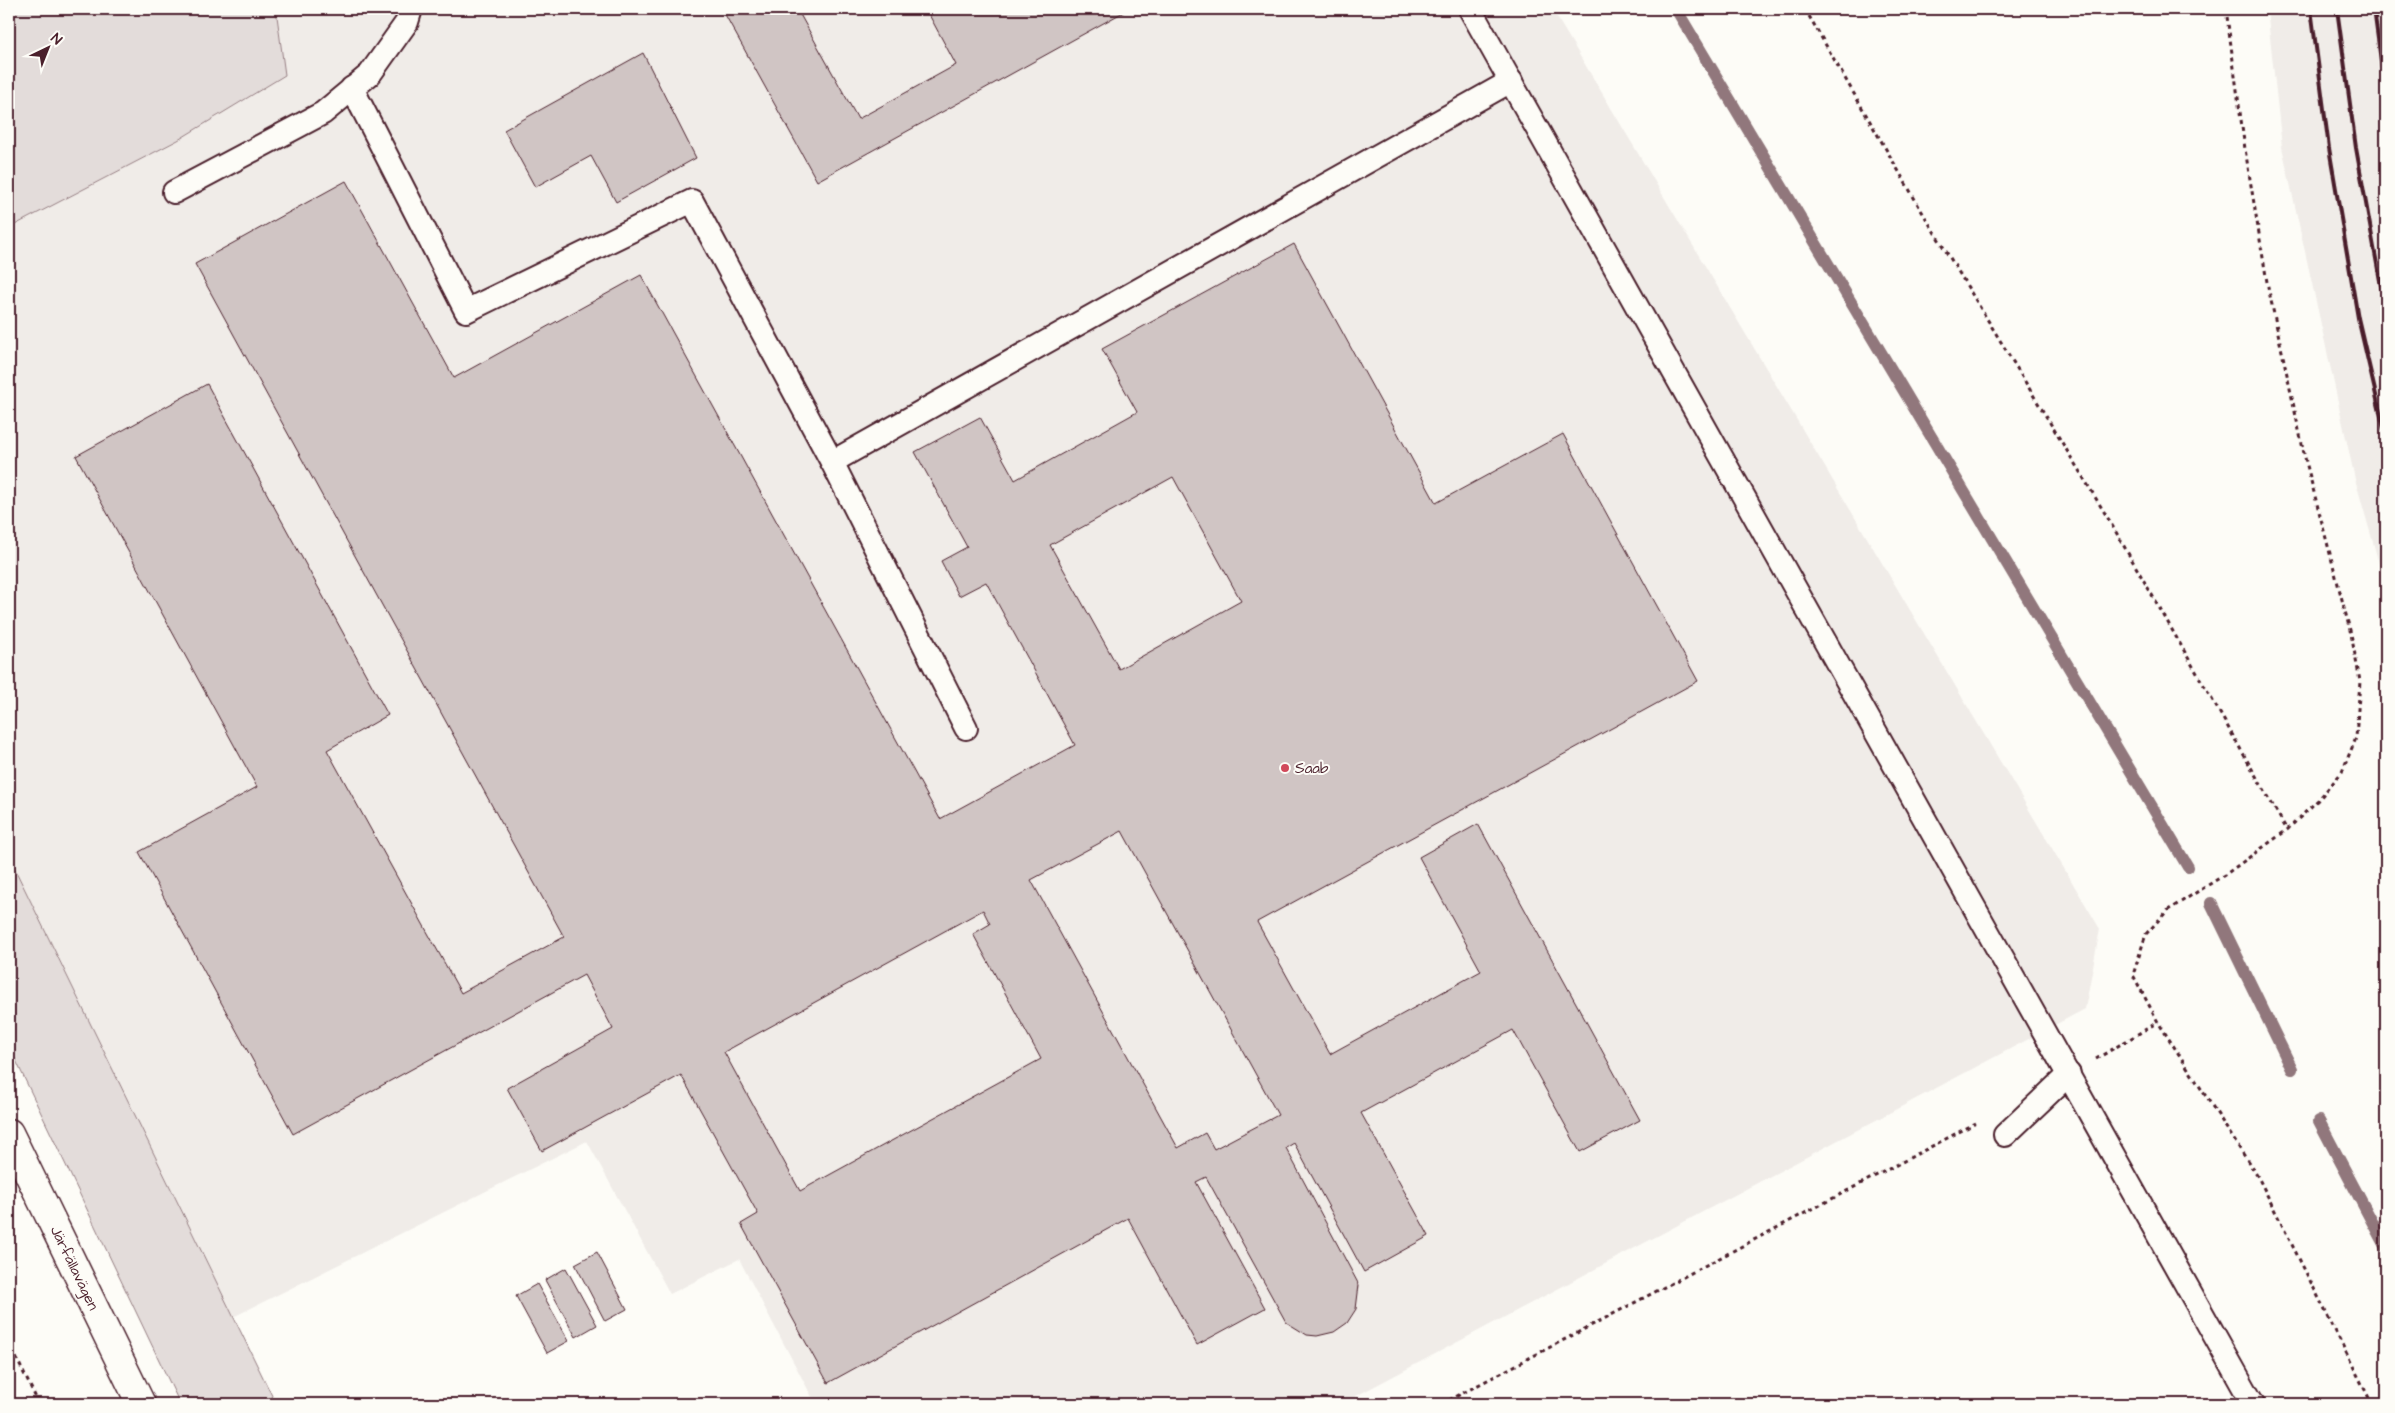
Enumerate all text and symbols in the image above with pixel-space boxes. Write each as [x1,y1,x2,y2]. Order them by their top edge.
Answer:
north arrow [22,22,72,72]
text: N [46,29,66,50]
place label: Saab [1295,758,1329,779]
marker: Saab [1279,762,1291,774]
street label: Järfällavägen [45,1222,104,1314]

